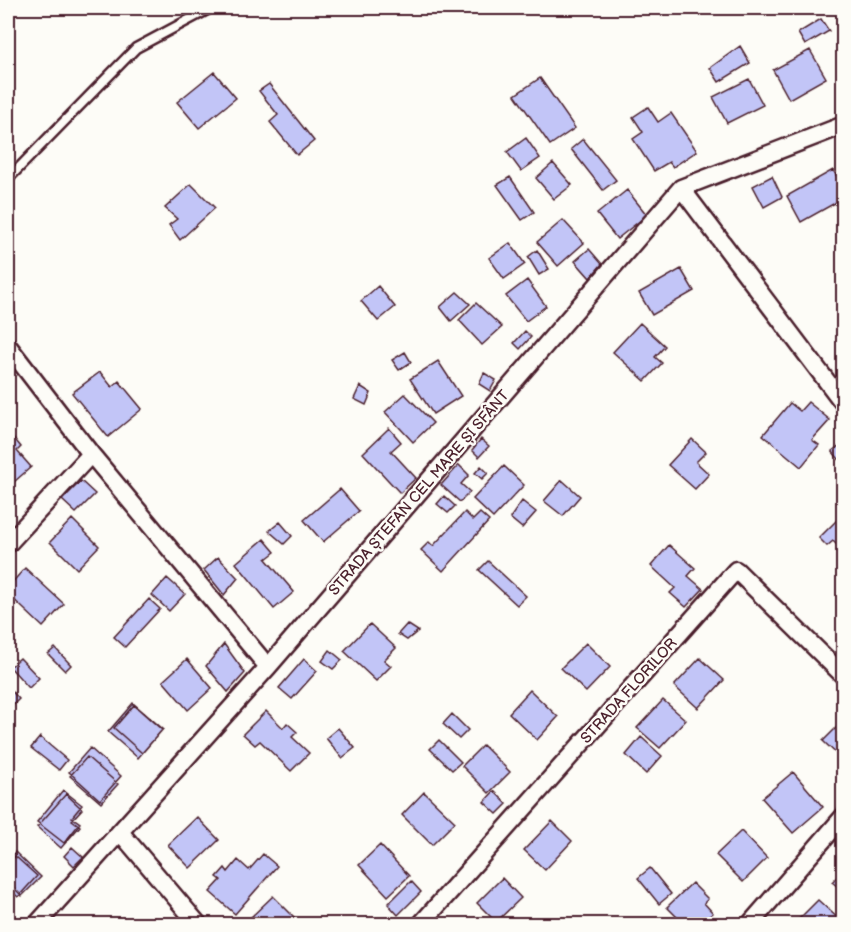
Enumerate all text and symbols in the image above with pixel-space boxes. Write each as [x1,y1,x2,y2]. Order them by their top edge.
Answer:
street label: STRADA ȘTEFAN CEL MARE ȘI SFÂNT [325,386,513,600]
street label: STRADA FLORILOR [577,634,682,748]

